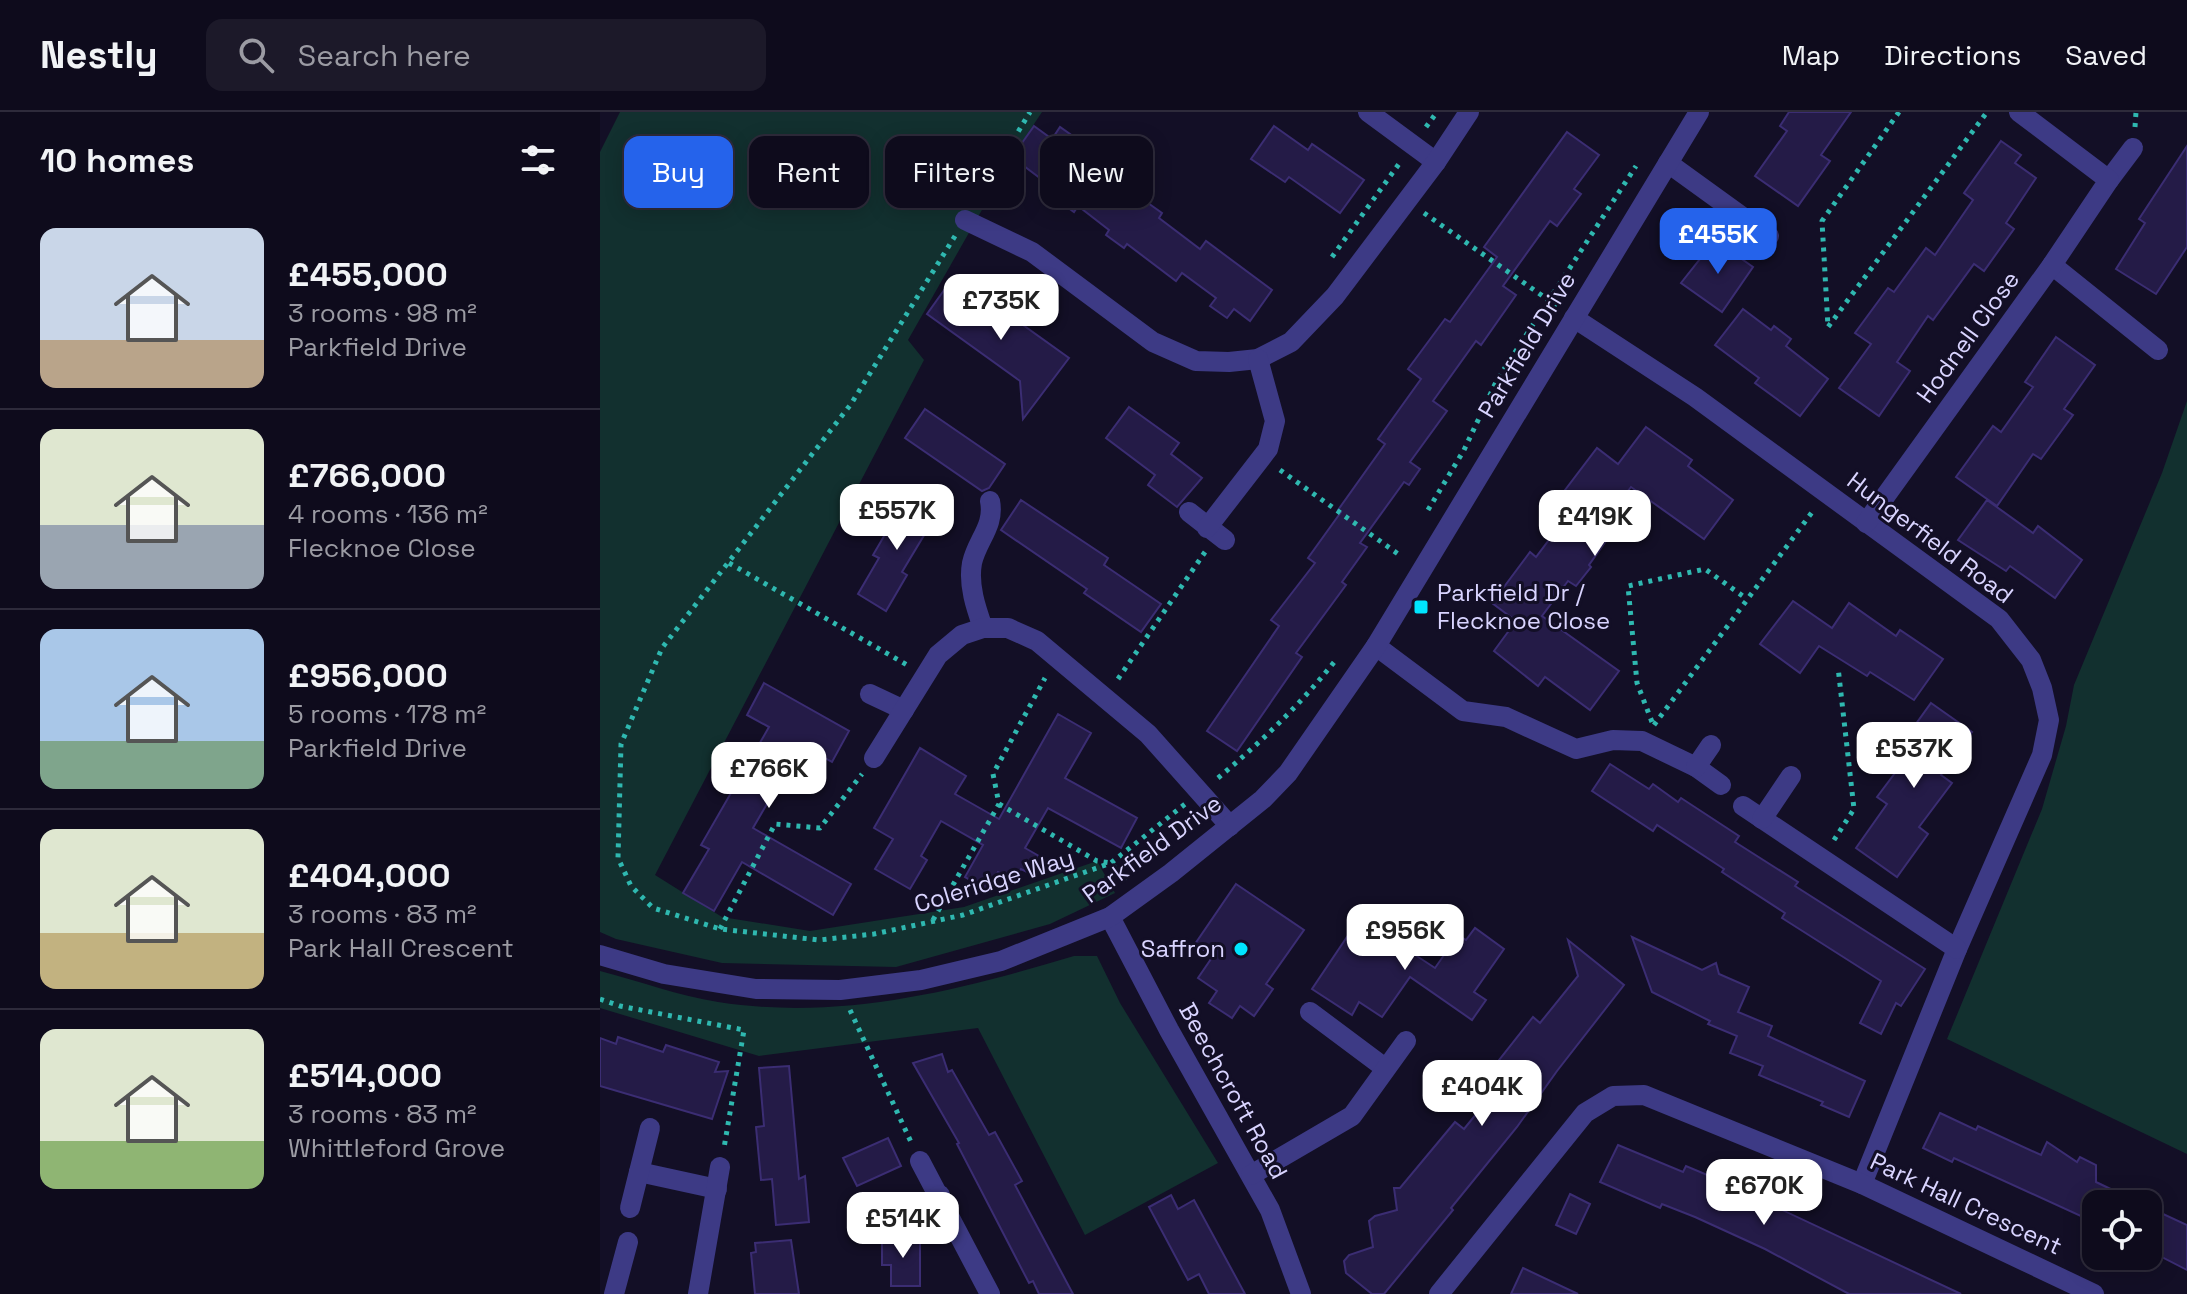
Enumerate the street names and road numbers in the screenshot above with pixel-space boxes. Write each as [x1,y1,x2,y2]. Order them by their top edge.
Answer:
street label: Hodnell Close [1909,265,2026,409]
street label: Parkfield Drive [1471,266,1582,423]
street label: Hungerfield Road [1841,465,2020,610]
street label: Parkfield Drive [1076,788,1228,910]
street label: Coleridge Way [910,842,1077,920]
street label: Beechcroft Road [1172,997,1295,1184]
street label: Park Hall Crescent [1865,1145,2067,1262]

